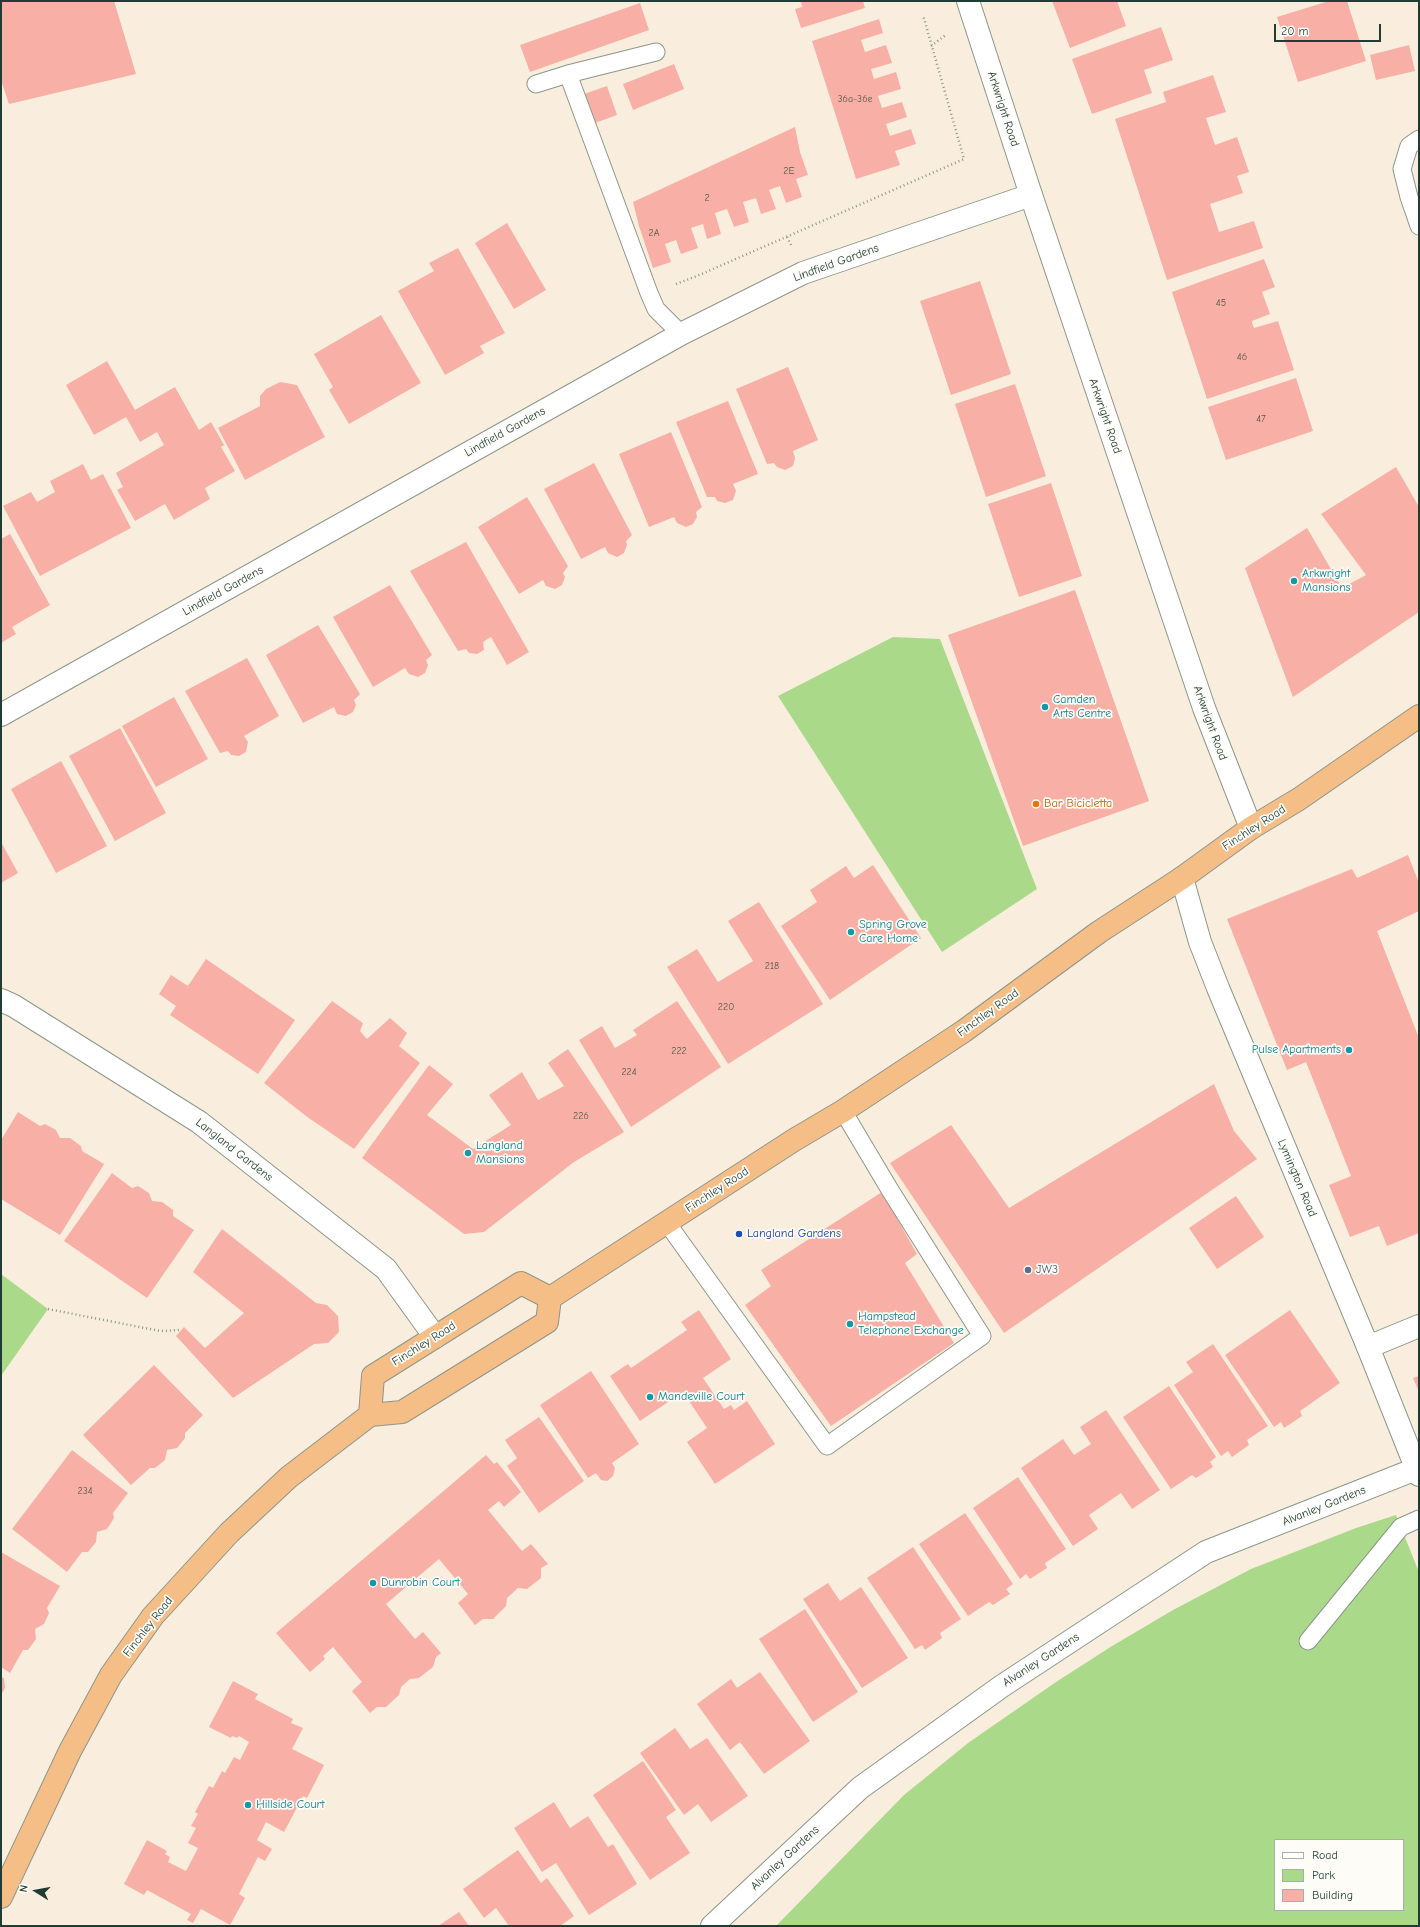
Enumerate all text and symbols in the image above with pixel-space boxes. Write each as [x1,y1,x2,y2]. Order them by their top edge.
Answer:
scale bar [1276,16,1383,42]
text: 20 m [1281,24,1309,38]
street label: Arkwright Road [984,70,1022,148]
house number: 36a-36e [837,93,873,105]
house number: 2E [783,165,795,177]
house number: 2 [704,192,710,204]
house number: 2A [648,227,660,239]
street label: Lindfield Gardens [791,241,881,285]
house number: 45 [1216,297,1226,309]
house number: 46 [1237,351,1247,363]
street label: Arkwright Road [1085,377,1125,455]
street label: Lindfield Gardens [462,404,548,460]
house number: 47 [1256,413,1266,425]
street label: Lindfield Gardens [180,563,266,619]
place label: Arkwright Mansions [1302,567,1351,595]
marker: Arkwright Mansions [1289,576,1299,586]
street label: Arkwright Road [1190,684,1230,762]
place label: Camden Arts Centre [1053,693,1111,721]
marker: Camden Arts Centre [1040,702,1050,712]
place label: Bar Bicicletta [1044,797,1112,811]
marker: Bar Bicicletta [1031,799,1041,809]
street label: Finchley Road [1220,802,1288,854]
place label: Spring Grove Care Home [859,918,927,946]
marker: Spring Grove Care Home [846,927,856,937]
house number: 218 [765,960,779,972]
street label: Finchley Road [954,986,1022,1040]
house number: 220 [718,1001,734,1013]
place label: Pulse Apartments [1252,1043,1341,1057]
house number: 222 [671,1045,687,1057]
marker: Pulse Apartments [1344,1045,1354,1055]
house number: 224 [621,1066,637,1078]
house number: 226 [573,1110,589,1122]
street label: Langland Gardens [193,1115,275,1185]
street label: Lymington Road [1274,1137,1320,1219]
place label: Langland Mansions [476,1139,525,1167]
marker: Langland Mansions [463,1148,473,1158]
street label: Finchley Road [683,1164,751,1216]
place label: Langland Gardens [747,1227,841,1241]
marker: Langland Gardens [734,1229,744,1239]
place label: JW3 [1036,1263,1058,1277]
marker: JW3 [1023,1265,1033,1275]
place label: Hampstead Telephone Exchange [858,1310,964,1338]
street label: Finchley Road [389,1319,459,1369]
marker: Hampstead Telephone Exchange [845,1319,855,1329]
place label: Mandeville Court [658,1390,744,1404]
marker: Mandeville Court [645,1392,655,1402]
street label: Alvanley Gardens [1280,1483,1368,1529]
house number: 234 [77,1485,93,1497]
place label: Dunrobin Court [381,1576,460,1590]
marker: Dunrobin Court [368,1578,378,1588]
street label: Finchley Road [120,1594,176,1660]
street label: Alvanley Gardens [1000,1630,1082,1690]
place label: Hillside Court [256,1798,325,1812]
marker: Hillside Court [243,1800,253,1810]
street label: Alvanley Gardens [748,1823,822,1893]
legend [1274,1839,1404,1911]
text: Road [1312,1848,1338,1862]
text: Park [1312,1868,1335,1882]
north arrow [16,1871,56,1911]
text: N [17,1884,31,1893]
text: Building [1312,1888,1353,1902]

